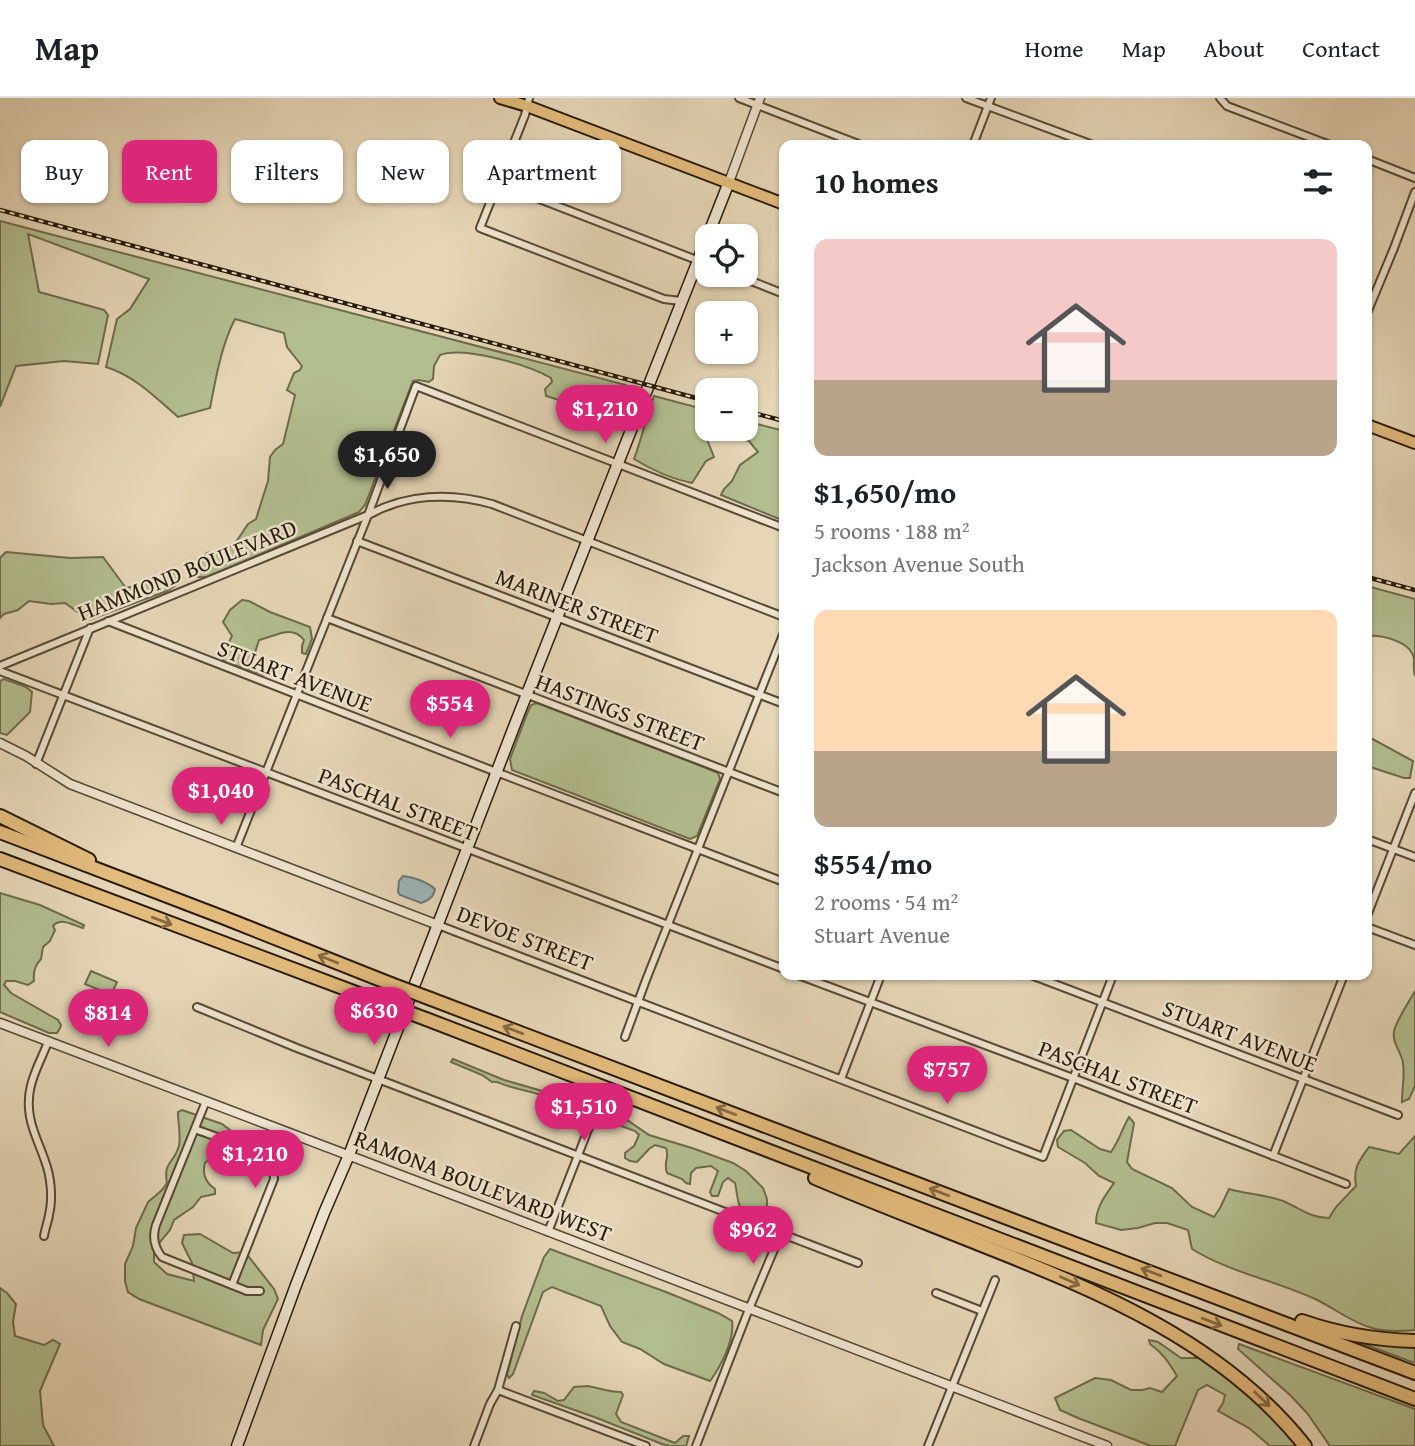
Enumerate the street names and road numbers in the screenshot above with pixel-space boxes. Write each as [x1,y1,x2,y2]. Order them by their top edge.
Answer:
street label: HAMMOND BOULEVARD [72,510,301,629]
street label: MARINER STREET [491,559,663,652]
street label: STUART AVENUE [213,631,377,720]
street label: HASTINGS STREET [531,664,710,759]
street label: PASCHAL STREET [314,758,482,849]
street label: DEVOE STREET [452,896,598,979]
street label: STUART AVENUE [1158,991,1322,1080]
street label: PASCHAL STREET [1034,1031,1202,1122]
street label: RAMONA BOULEVARD WEST [350,1121,617,1250]

